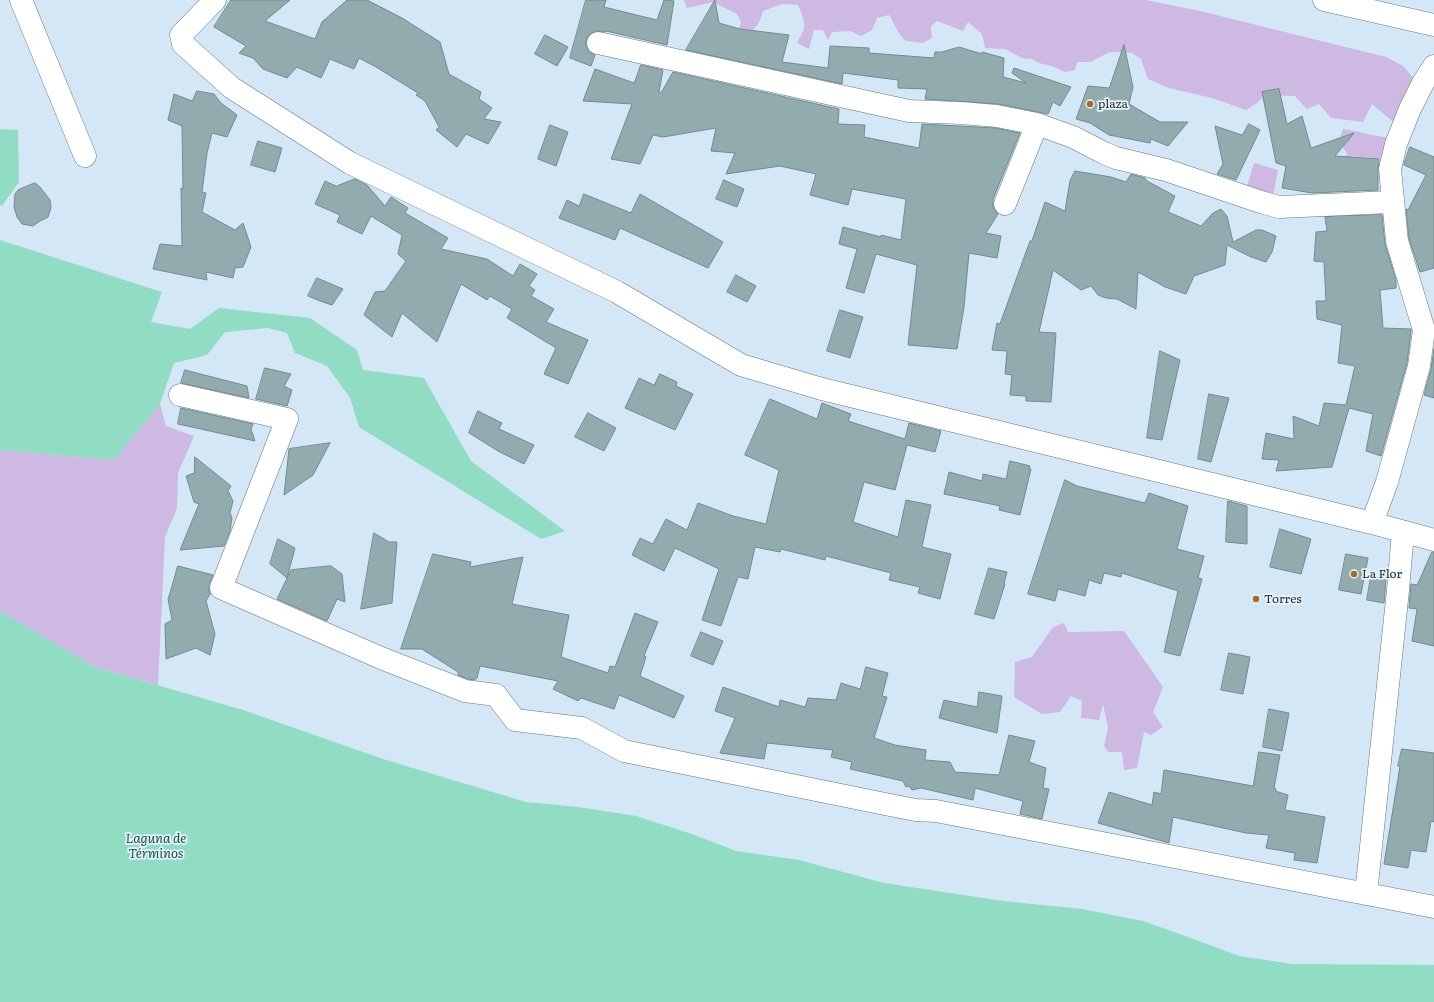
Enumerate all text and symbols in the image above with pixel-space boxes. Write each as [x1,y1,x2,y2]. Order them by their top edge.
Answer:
place label: plaza [1098,97,1128,111]
marker: plaza [1085,99,1095,109]
place label: La Flor [1362,567,1402,581]
marker: La Flor [1349,569,1359,579]
place label: Torres [1264,592,1302,606]
marker: Torres [1251,594,1261,604]
water label: Laguna de Términos [126,831,186,862]

